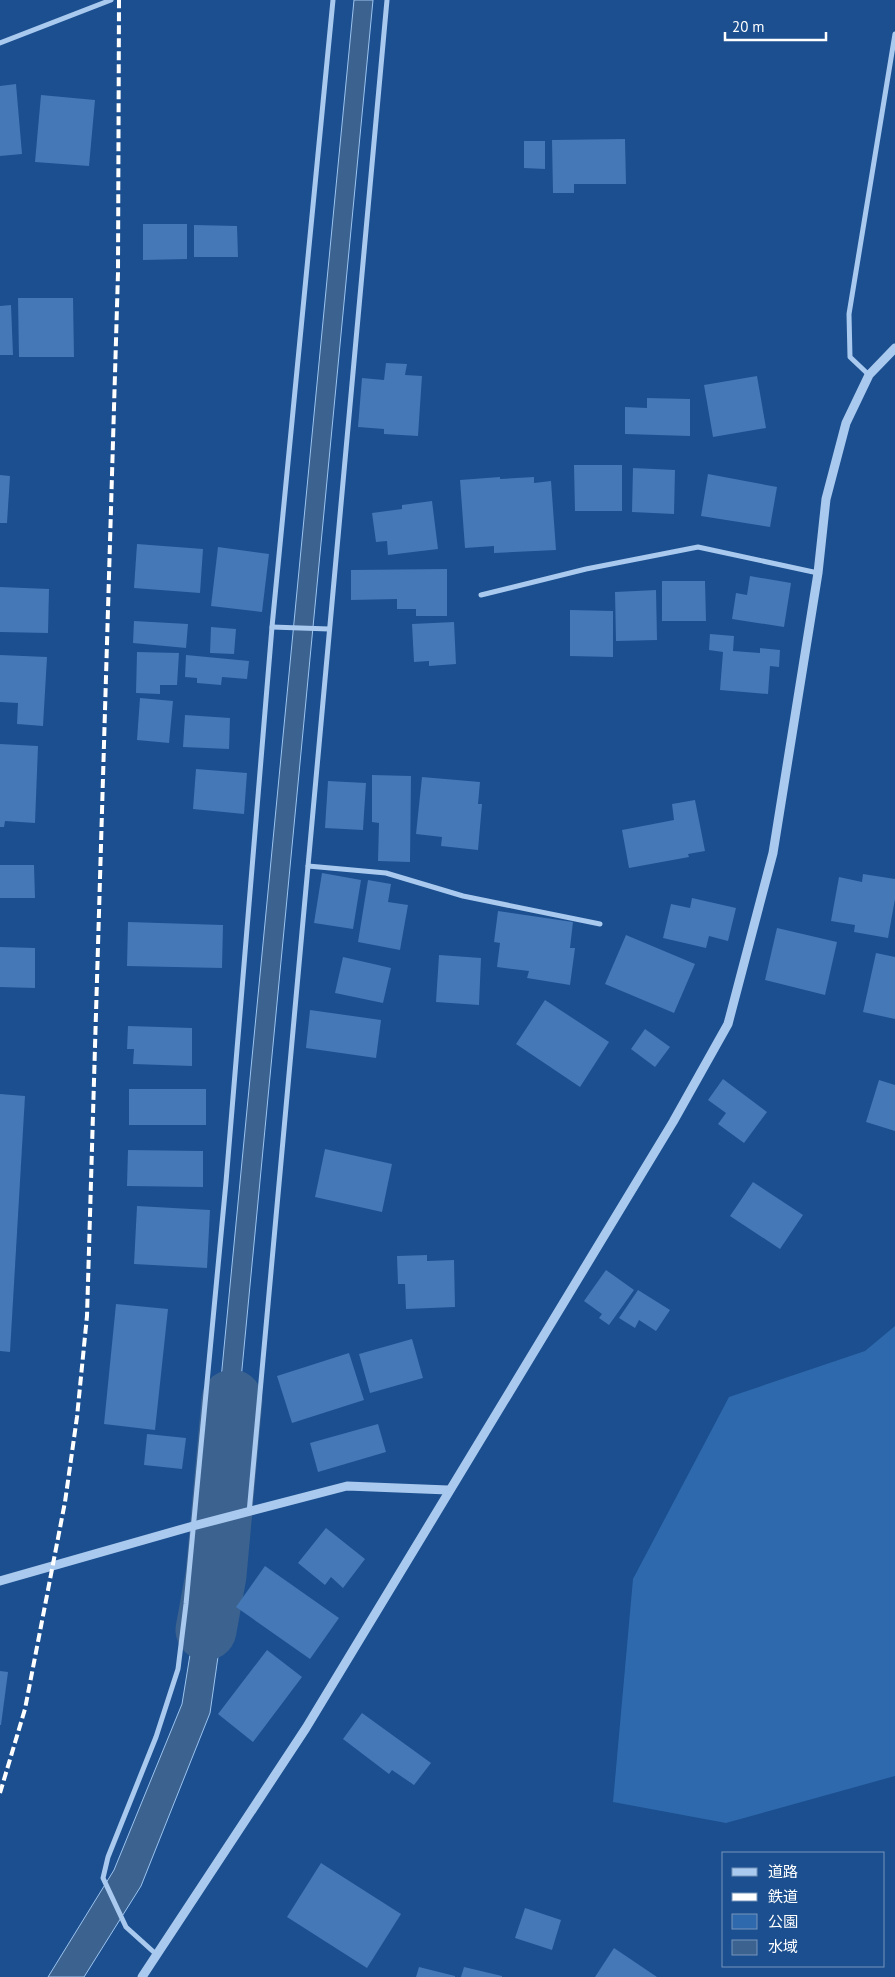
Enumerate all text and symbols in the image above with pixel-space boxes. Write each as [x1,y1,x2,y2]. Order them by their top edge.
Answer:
scale bar [725,10,826,42]
text: 20 m [732,17,765,36]
legend [722,1852,885,1967]
text: 道路 [768,1862,798,1881]
text: 鉄道 [768,1887,798,1906]
text: 公園 [768,1912,798,1931]
text: 水域 [768,1937,798,1956]

